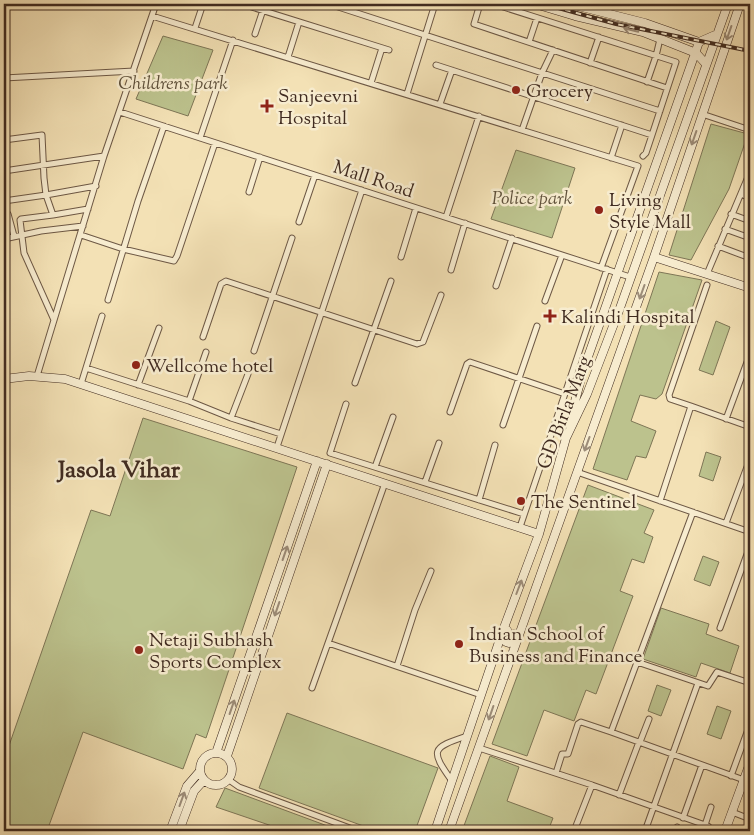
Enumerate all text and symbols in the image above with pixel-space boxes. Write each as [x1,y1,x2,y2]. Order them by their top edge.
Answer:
one-way arrow [623,24,639,34]
one-way arrow [724,25,733,41]
park label: Childrens park [118,71,228,98]
place label: Grocery [526,79,594,106]
place label: Sanjeevni Hospital [278,84,358,133]
marker: Grocery [510,84,522,96]
marker: Sanjeevni Hospital [260,99,274,113]
one-way arrow [689,129,698,145]
street label: Mall Road [329,155,417,206]
park label: Police park [492,186,573,213]
place label: Living Style Mall [609,188,691,237]
marker: Living Style Mall [593,204,605,216]
one-way arrow [637,283,646,299]
place label: Kalindi Hospital [561,305,695,332]
marker: Kalindi Hospital [543,309,557,323]
street label: GD Birla Marg [531,352,599,473]
place label: Wellcome hotel [146,354,274,381]
marker: Wellcome hotel [130,359,142,371]
one-way arrow [582,436,591,452]
district label: Jasola Vihar [56,454,181,488]
place label: The Sentinel [531,490,636,517]
marker: The Sentinel [515,495,527,507]
one-way arrow [281,546,290,561]
one-way arrow [515,580,524,595]
one-way arrow [272,601,281,617]
place label: Indian School of Business and Finance [469,622,642,671]
place label: Netaji Subhash Sports Complex [149,628,282,677]
marker: Indian School of Business and Finance [453,638,465,650]
marker: Netaji Subhash Sports Complex [133,644,145,656]
one-way arrow [228,699,237,715]
one-way arrow [486,705,495,720]
one-way arrow [178,792,187,808]

